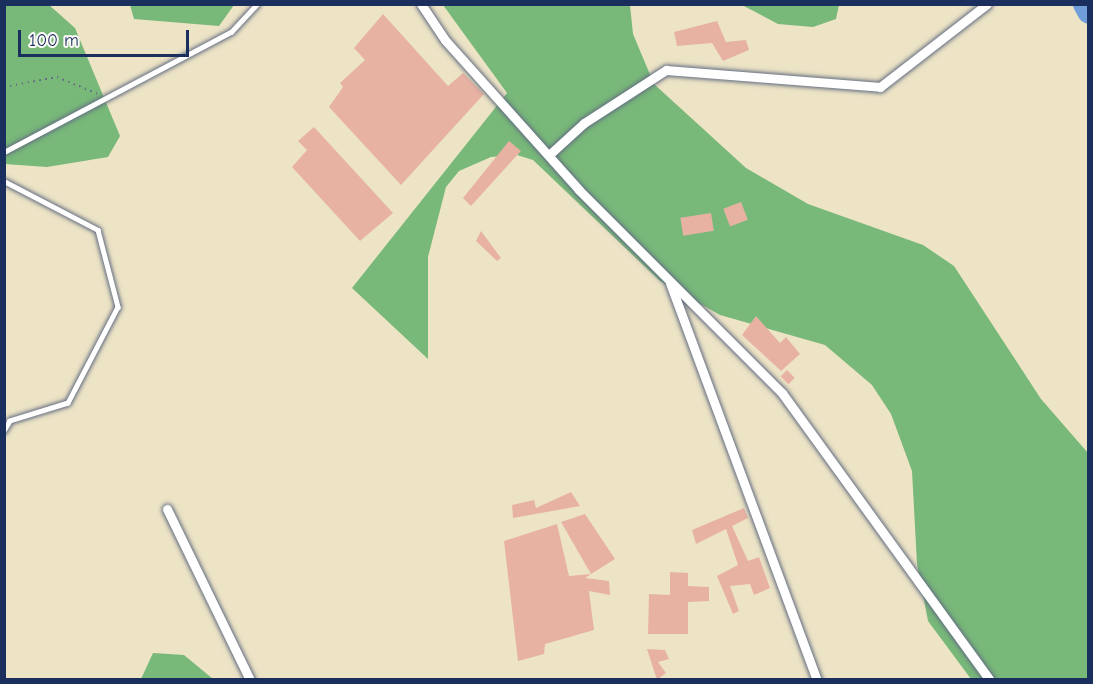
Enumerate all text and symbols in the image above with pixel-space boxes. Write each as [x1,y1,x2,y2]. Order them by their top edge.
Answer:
scale bar [21,18,192,56]
text: 100 m [29,30,79,51]

